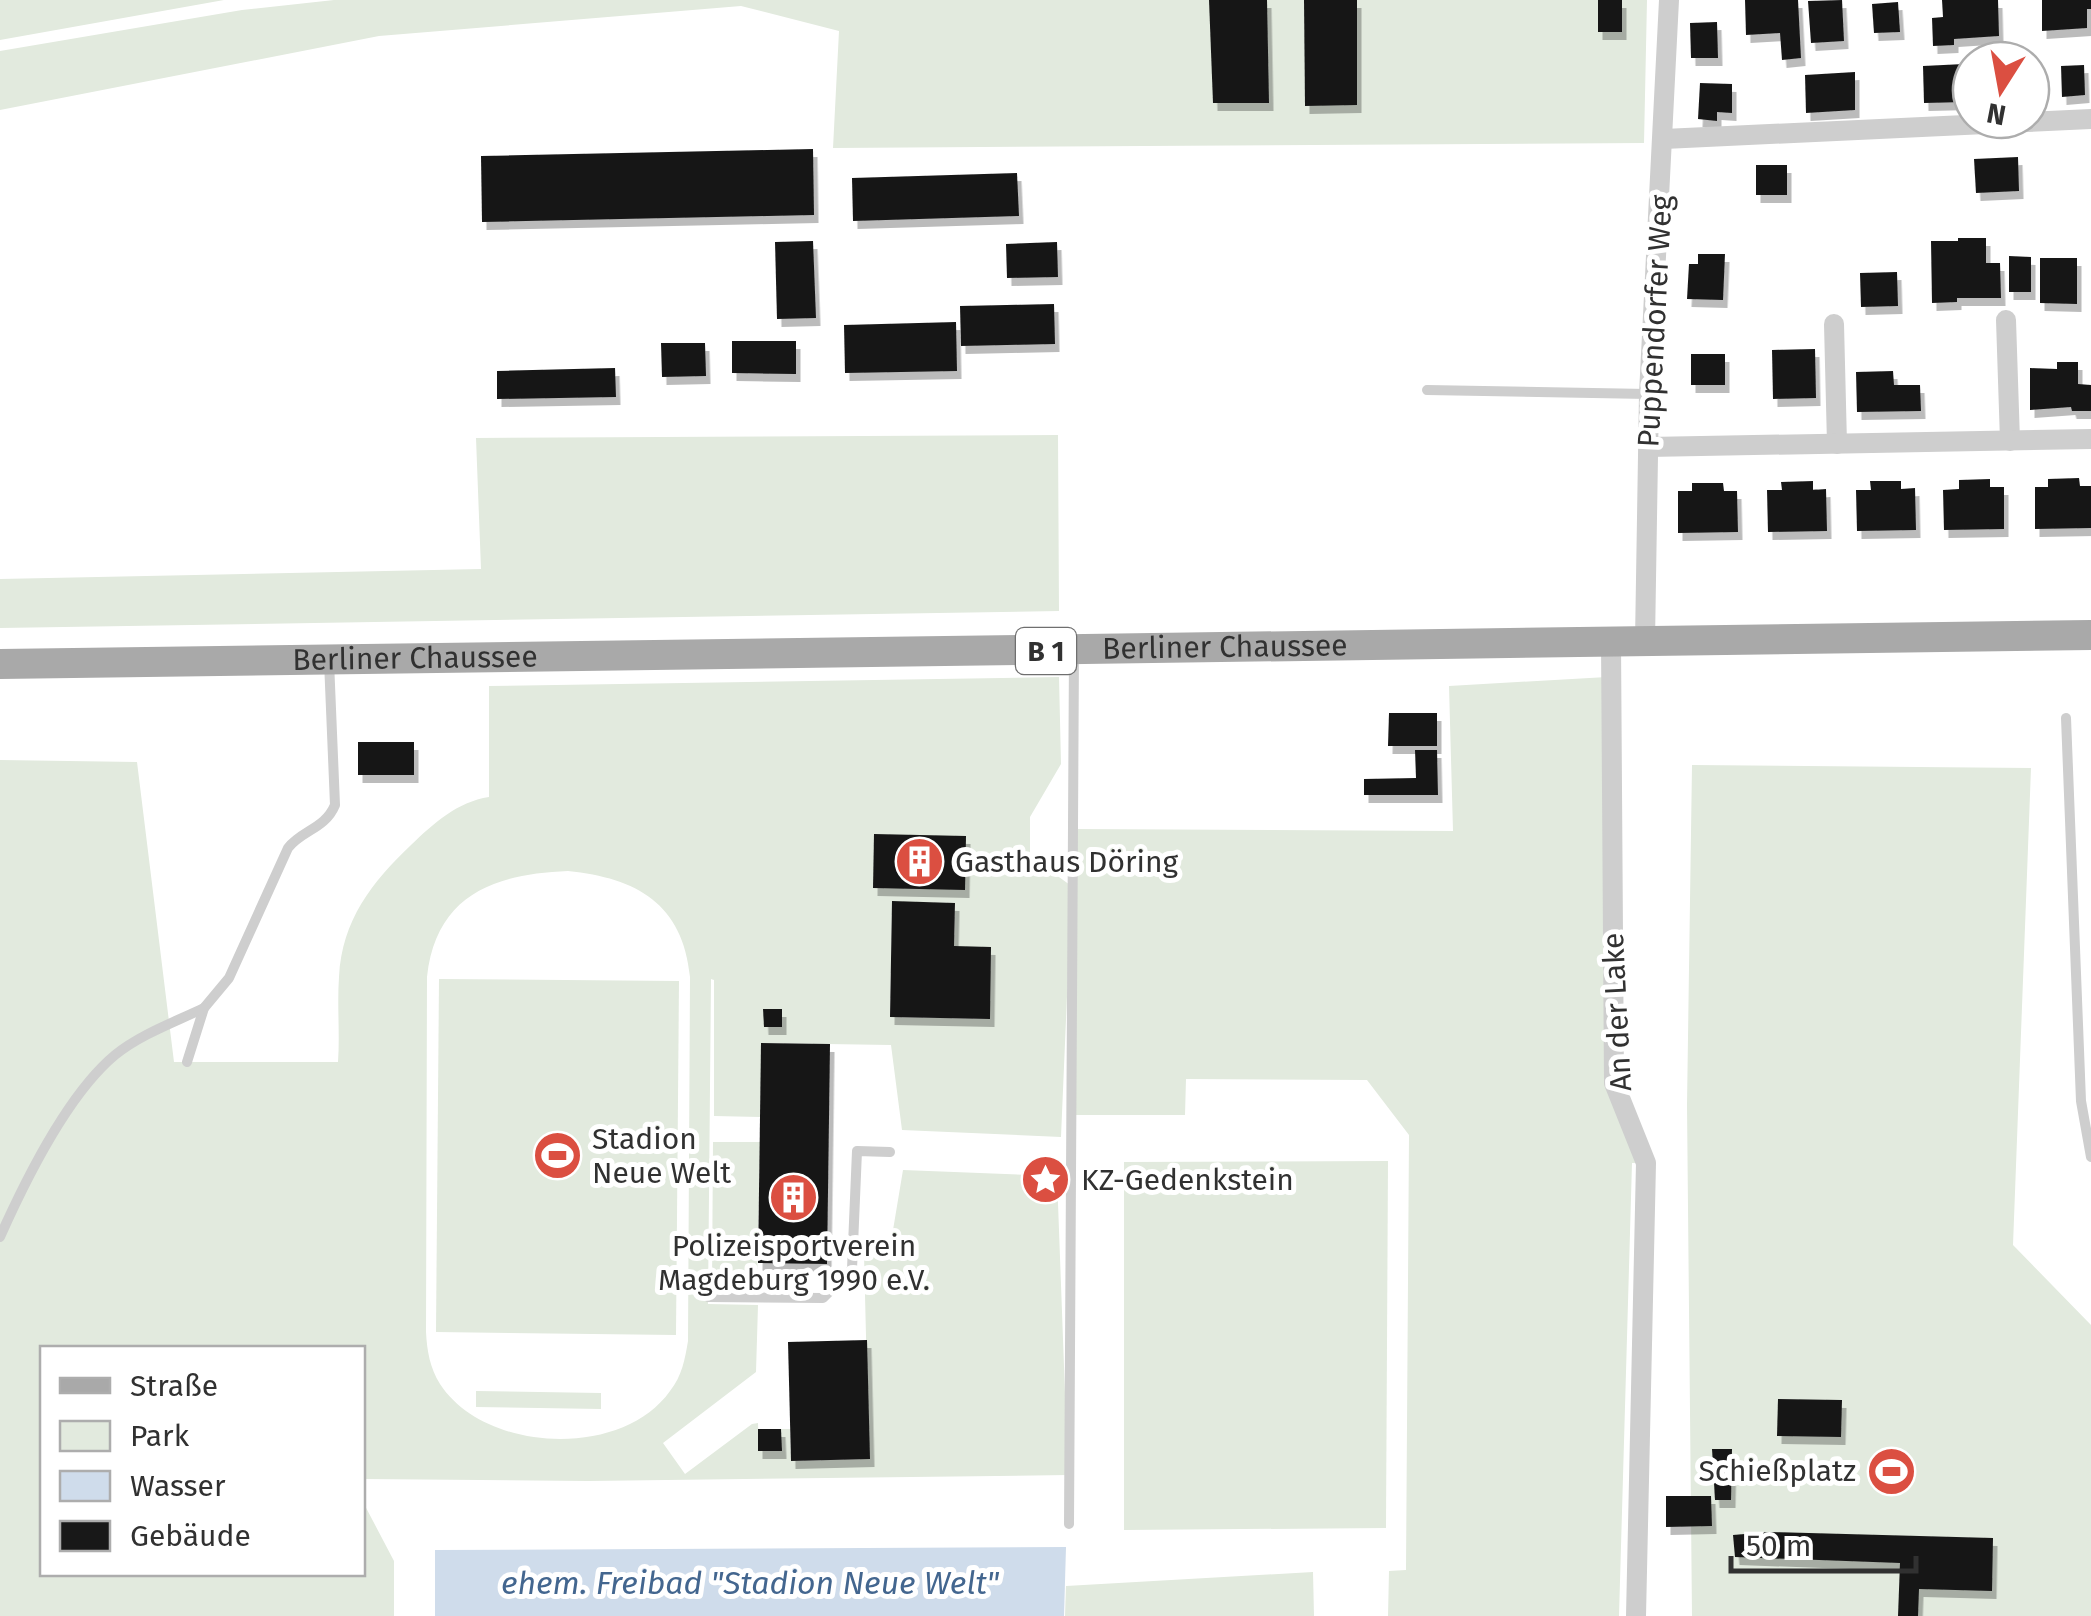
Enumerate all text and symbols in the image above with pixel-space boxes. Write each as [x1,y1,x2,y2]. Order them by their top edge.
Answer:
north arrow [1951,40,2051,140]
text: N [1984,96,2009,132]
street label: Puppendorfer Weg [1630,193,1680,448]
street label: Berliner Chaussee [1102,627,1348,667]
road number: B 1 [1016,628,1076,674]
street label: Berliner Chaussee [292,639,538,678]
building icon: Gasthaus Döring [894,836,946,888]
place label: Gasthaus Döring [955,844,1179,880]
street label: An der Lake [1595,932,1639,1092]
place label: Stadion Neue Welt [592,1121,731,1191]
sports icon: Stadion Neue Welt [531,1130,583,1182]
place icon: KZ-Gedenkstein [1020,1154,1072,1206]
place label: KZ-Gedenkstein [1081,1162,1294,1198]
building icon: Polizeisportverein Magdeburg 1990 e.V. [768,1171,820,1223]
place label: Polizeisportverein Magdeburg 1990 e.V. [658,1228,930,1298]
legend [40,1346,365,1576]
text: Straße [130,1368,218,1404]
text: Park [130,1418,190,1454]
sports icon: Schießplatz [1865,1445,1917,1497]
place label: Schießplatz [1698,1453,1856,1489]
text: Wasser [130,1468,226,1504]
scale bar [1731,1511,1916,1573]
text: Gebäude [130,1518,251,1554]
text: 50 m [1746,1528,1811,1564]
water label: ehem. Freibad "Stadion Neue Welt" [501,1564,999,1602]

